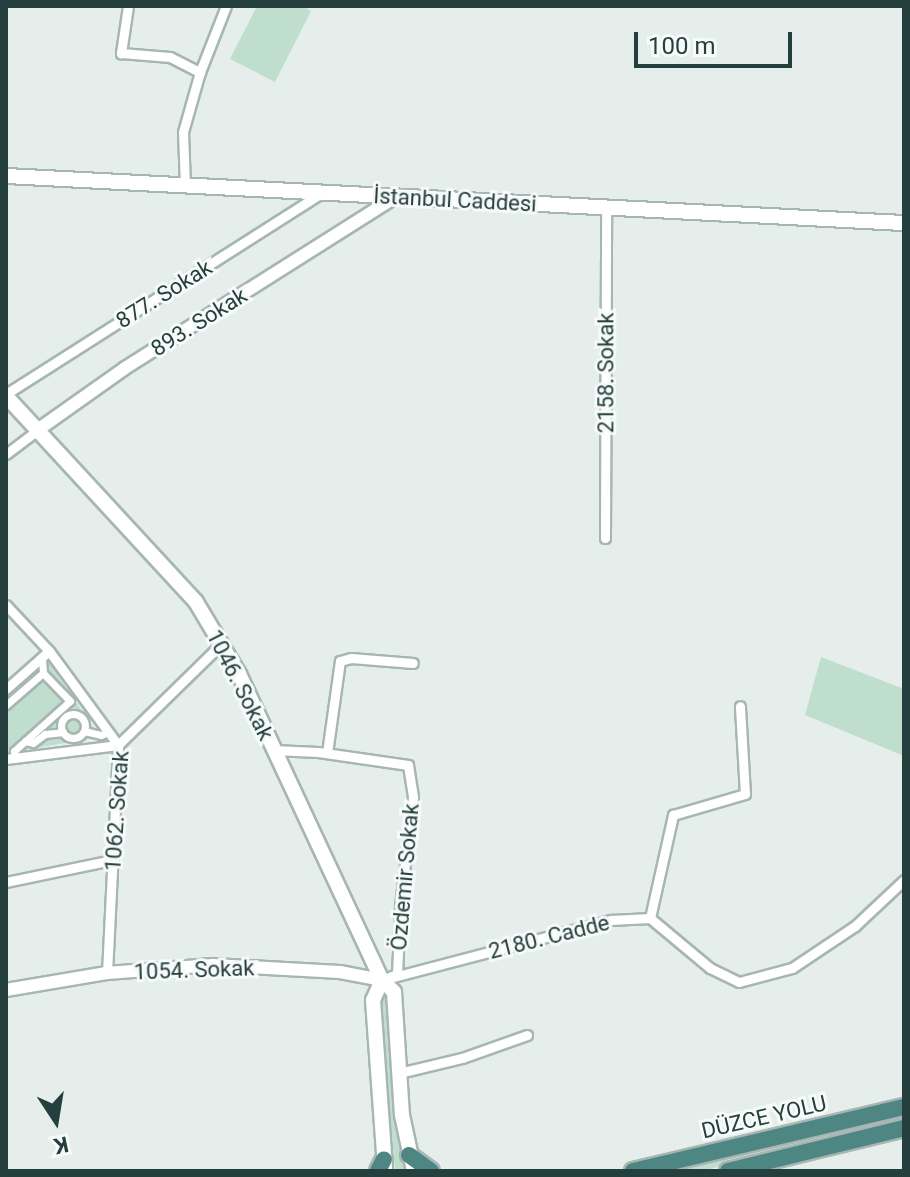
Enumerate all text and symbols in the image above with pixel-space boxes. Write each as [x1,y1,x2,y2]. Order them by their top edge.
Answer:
scale bar [638,16,796,66]
text: 100 m [648,32,715,60]
street label: İstanbul Caddesi [373,183,537,217]
street label: 877. Sokak [111,254,217,334]
street label: 893. Sokak [146,282,252,362]
street label: 2158. Sokak [593,313,619,433]
street label: 1046. Sokak [201,625,279,745]
street label: 1062. Sokak [100,750,134,872]
street label: Özdemir Sokak [385,802,425,952]
street label: 2180. Cadde [486,909,612,965]
street label: 1054. Sokak [133,955,255,985]
north arrow [16,1081,96,1161]
street label: DÜZCE YOLU [699,1090,829,1144]
text: K [52,1131,71,1159]

